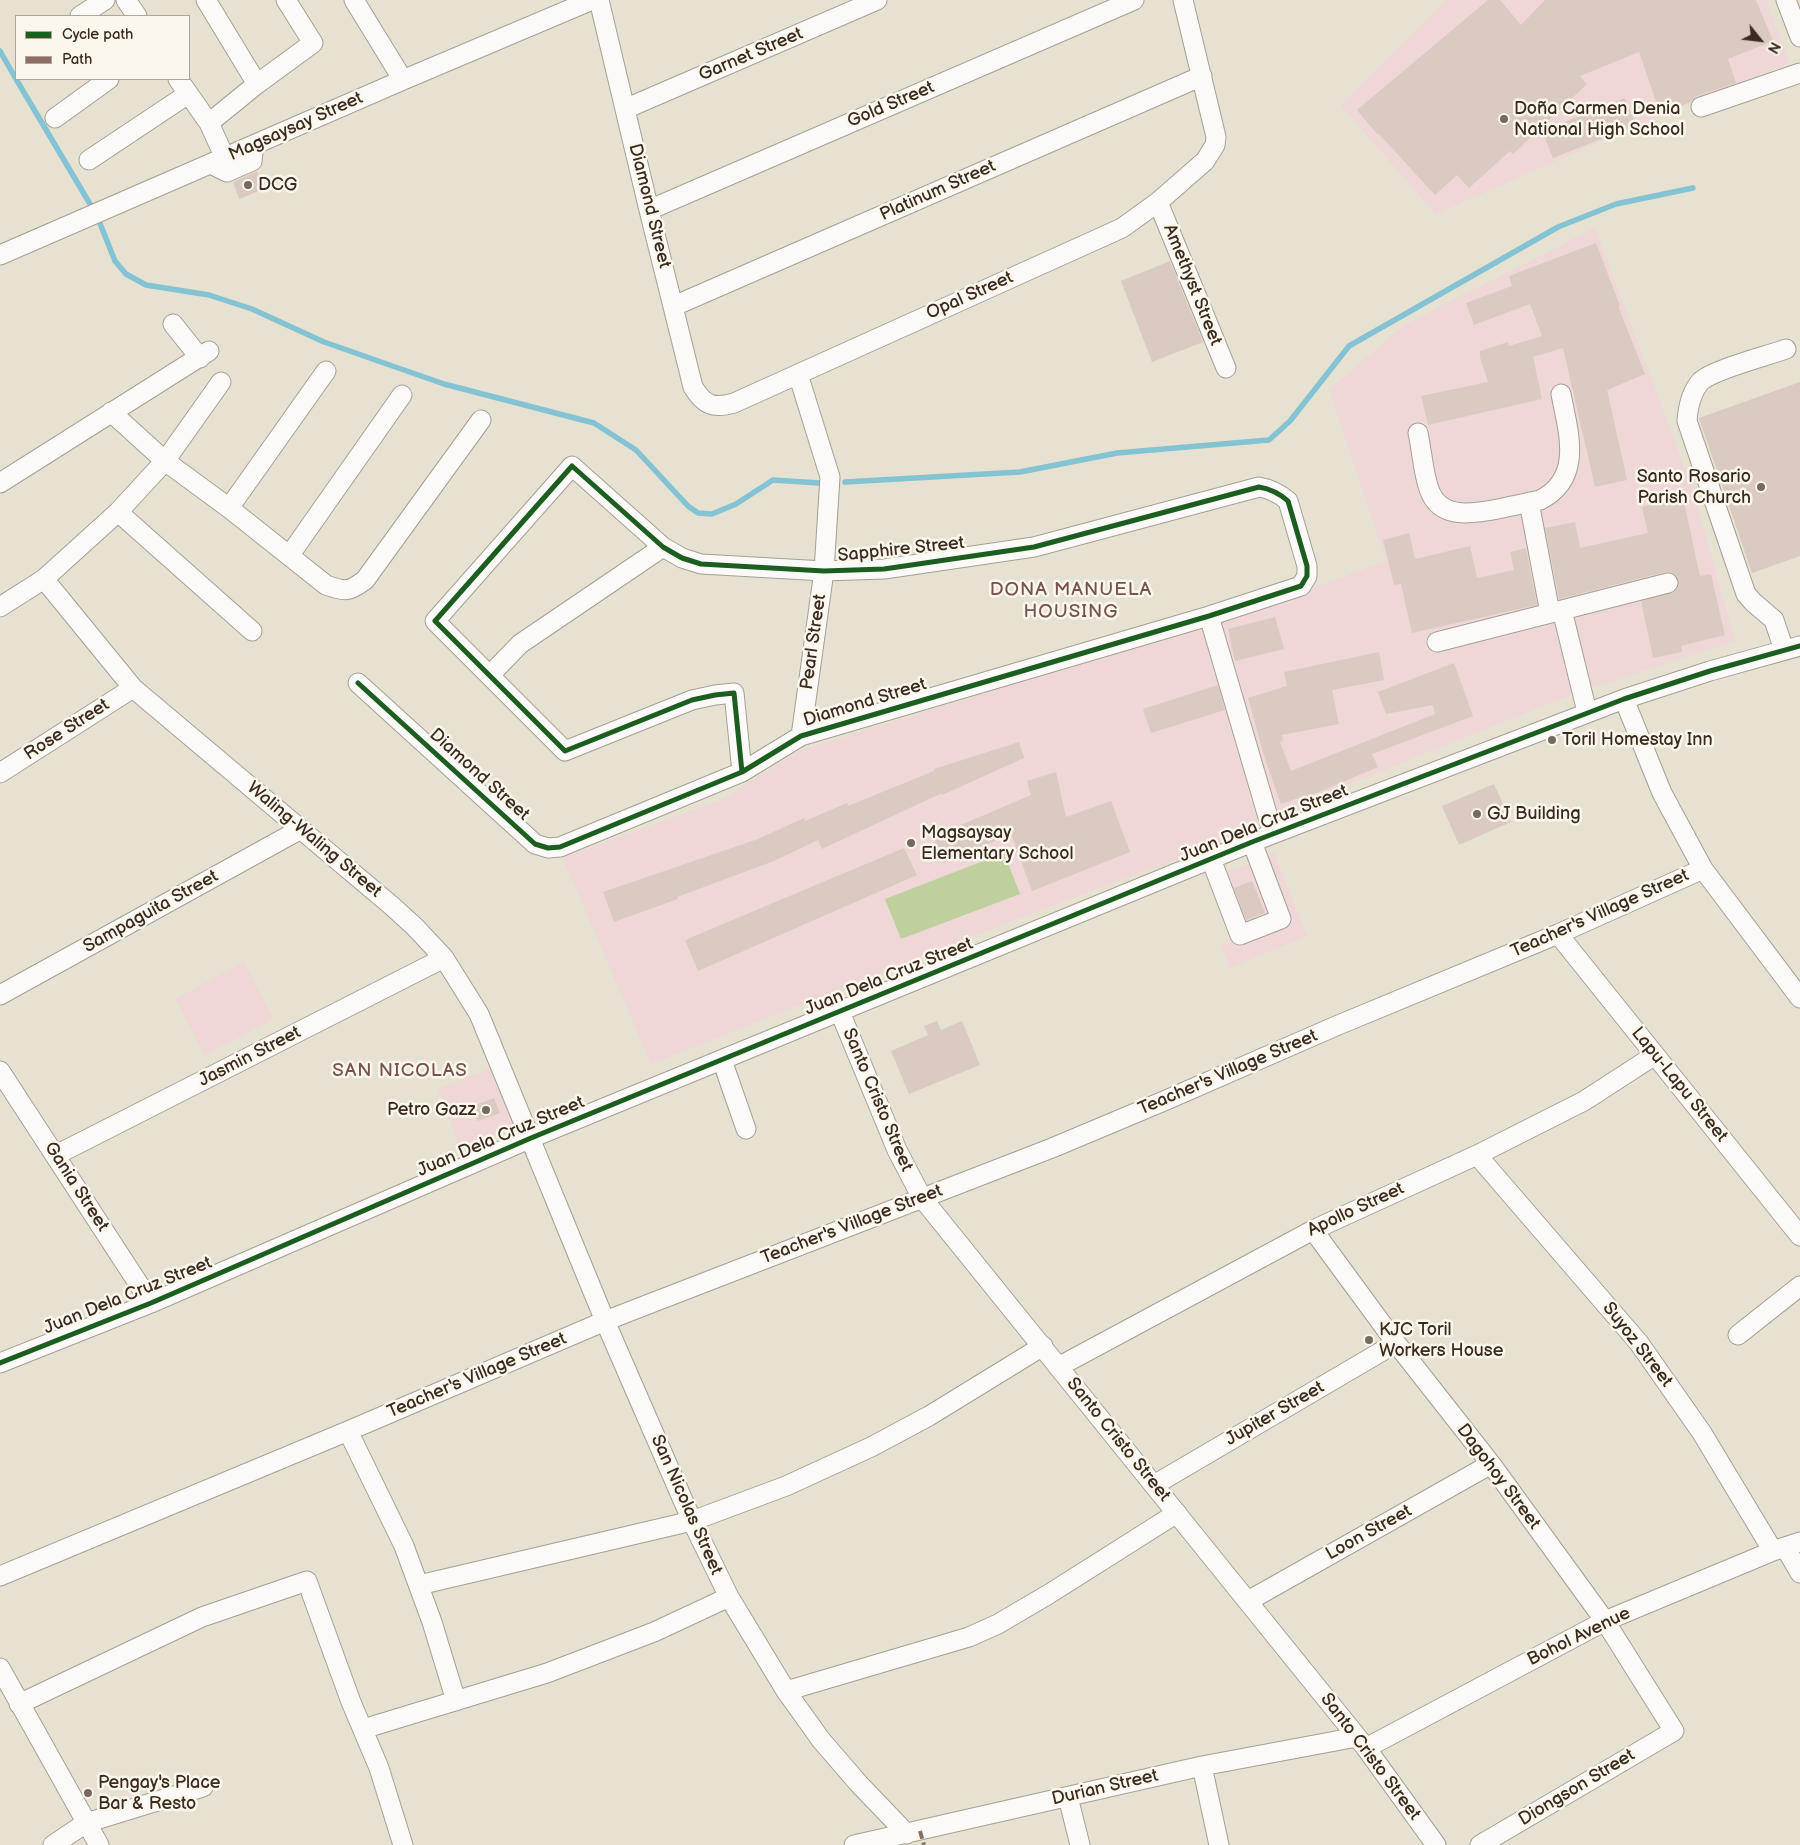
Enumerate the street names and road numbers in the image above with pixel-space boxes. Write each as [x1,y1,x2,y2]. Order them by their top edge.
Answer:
street label: Garnet Street [696,23,806,87]
street label: Gold Street [844,77,938,133]
street label: Magsaysay Street [226,88,366,166]
street label: Diamond Street [623,142,675,270]
street label: Platinum Street [877,156,999,226]
street label: Amethyst Street [1158,221,1226,349]
street label: Opal Street [923,267,1017,325]
street label: Sapphire Street [837,533,965,567]
street label: Pearl Street [797,593,831,691]
street label: Diamond Street [801,674,929,732]
street label: Rose Street [20,695,114,765]
street label: Diamond Street [424,724,534,826]
street label: Waling-Waling Street [242,777,386,903]
street label: Juan Dela Cruz Street [1177,780,1351,868]
street label: Teacher's Village Street [1508,865,1692,963]
street label: Sampaguita Street [80,866,222,958]
street label: Juan Dela Cruz Street [802,933,976,1021]
street label: Jasmin Street [195,1022,305,1092]
street label: Lapu-Lapu Street [1626,1023,1732,1147]
street label: Santo Cristo Street [837,1025,917,1175]
street label: Teacher's Village Street [1135,1025,1321,1121]
street label: Juan Dela Cruz Street [414,1092,588,1182]
street label: Gania Street [39,1138,113,1236]
street label: Apollo Street [1304,1178,1408,1242]
street label: Teacher's Village Street [758,1180,946,1270]
street label: Juan Dela Cruz Street [41,1252,215,1340]
street label: Suyoz Street [1597,1298,1677,1392]
street label: Teacher's Village Street [384,1328,570,1424]
street label: Santo Cristo Street [1061,1374,1175,1506]
street label: Jupiter Street [1222,1377,1328,1451]
street label: Dagohoy Street [1451,1420,1545,1534]
street label: San Nicolas Street [645,1432,727,1578]
street label: Loon Street [1322,1501,1416,1565]
street label: Bohol Avenue [1524,1603,1634,1671]
street label: Santo Cristo Street [1315,1689,1425,1825]
street label: Diongson Street [1515,1745,1639,1831]
street label: Durian Street [1050,1765,1160,1811]

